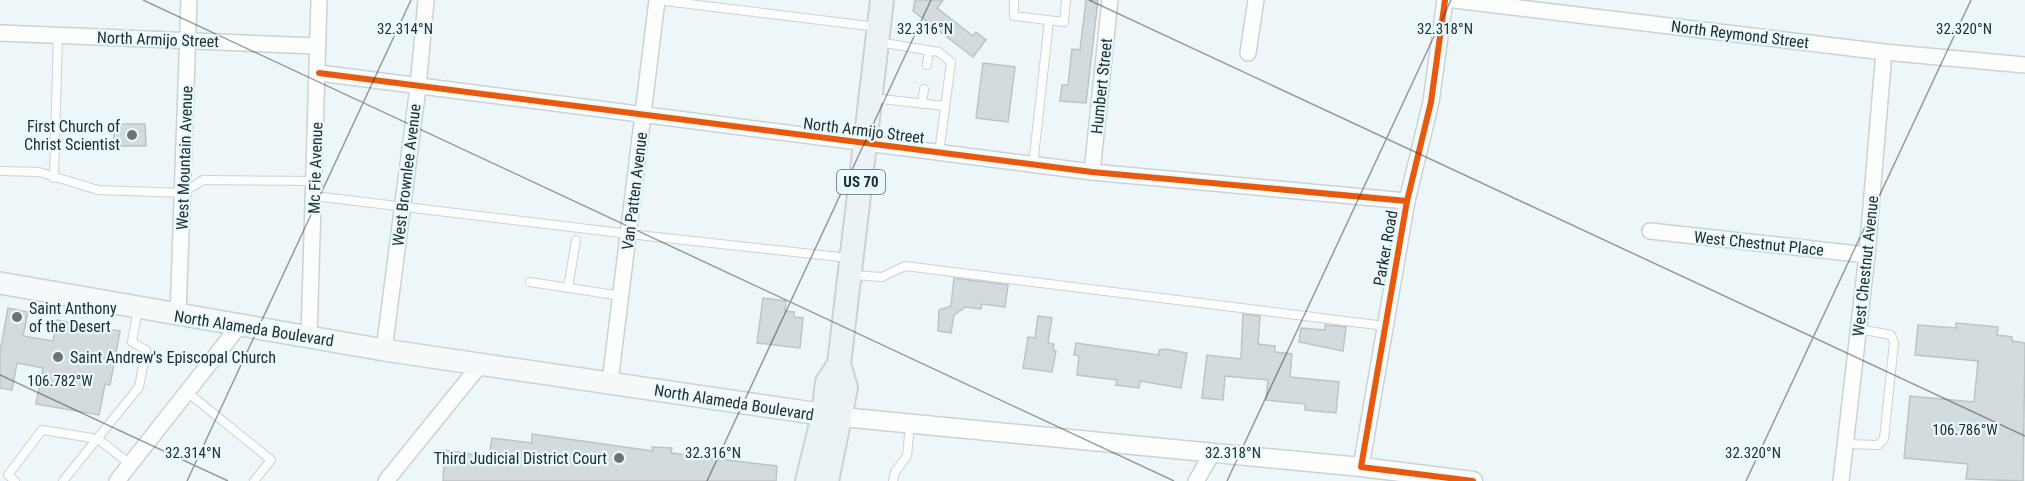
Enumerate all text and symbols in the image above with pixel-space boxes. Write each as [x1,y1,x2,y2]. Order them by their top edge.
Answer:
street label: North Reymond Street [1670,17,1810,52]
text: 32.314°N [377,20,433,38]
text: 32.316°N [897,20,953,38]
text: 32.318°N [1417,20,1473,38]
text: 32.320°N [1936,20,1992,38]
street label: North Armijo Street [97,28,220,51]
street label: Humbert Street [1087,37,1116,135]
street label: West Mountain Avenue [172,86,197,230]
street label: West Brownlee Avenue [388,103,425,247]
street label: North Armijo Street [802,114,926,147]
place label: First Church of Christ Scientist [24,117,120,154]
street label: Mc Fie Avenue [304,122,327,214]
marker: First Church of Christ Scientist [125,128,139,142]
street label: Van Patten Avenue [618,131,651,251]
road number: US 70 [837,170,885,194]
street label: West Chestnut Avenue [1849,195,1882,337]
street label: Parker Road [1369,209,1401,287]
street label: West Chestnut Place [1693,227,1825,260]
place label: Saint Anthony of the Desert [29,299,117,336]
street label: North Alameda Boulevard [173,306,335,350]
marker: Saint Anthony of the Desert [10,310,24,324]
place label: Saint Andrew's Episcopal Church [70,348,276,367]
marker: Saint Andrew's Episcopal Church [51,350,65,364]
text: 106.782°W [27,372,93,390]
street label: North Alameda Boulevard [653,380,815,424]
text: 106.786°W [1932,421,1998,439]
text: 32.314°N [165,444,221,462]
text: 32.316°N [685,444,741,462]
text: 32.318°N [1205,444,1261,462]
text: 32.320°N [1725,444,1781,462]
place label: Third Judicial District Court [434,449,607,468]
marker: Third Judicial District Court [612,451,626,465]

